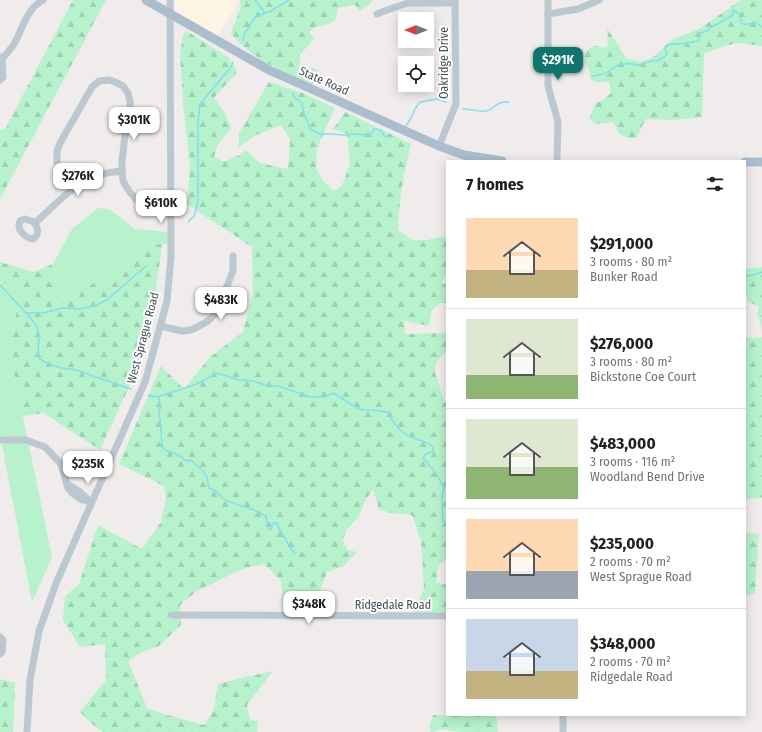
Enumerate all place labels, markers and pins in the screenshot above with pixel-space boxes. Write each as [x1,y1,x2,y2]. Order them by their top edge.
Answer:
pin: $291K [530,47,586,81]
pin: $301K [106,107,162,141]
pin: $276K [50,163,106,197]
pin: $610K [133,190,189,224]
pin: $483K [193,287,249,321]
pin: $235K [60,451,116,485]
pin: $348K [281,591,337,625]

